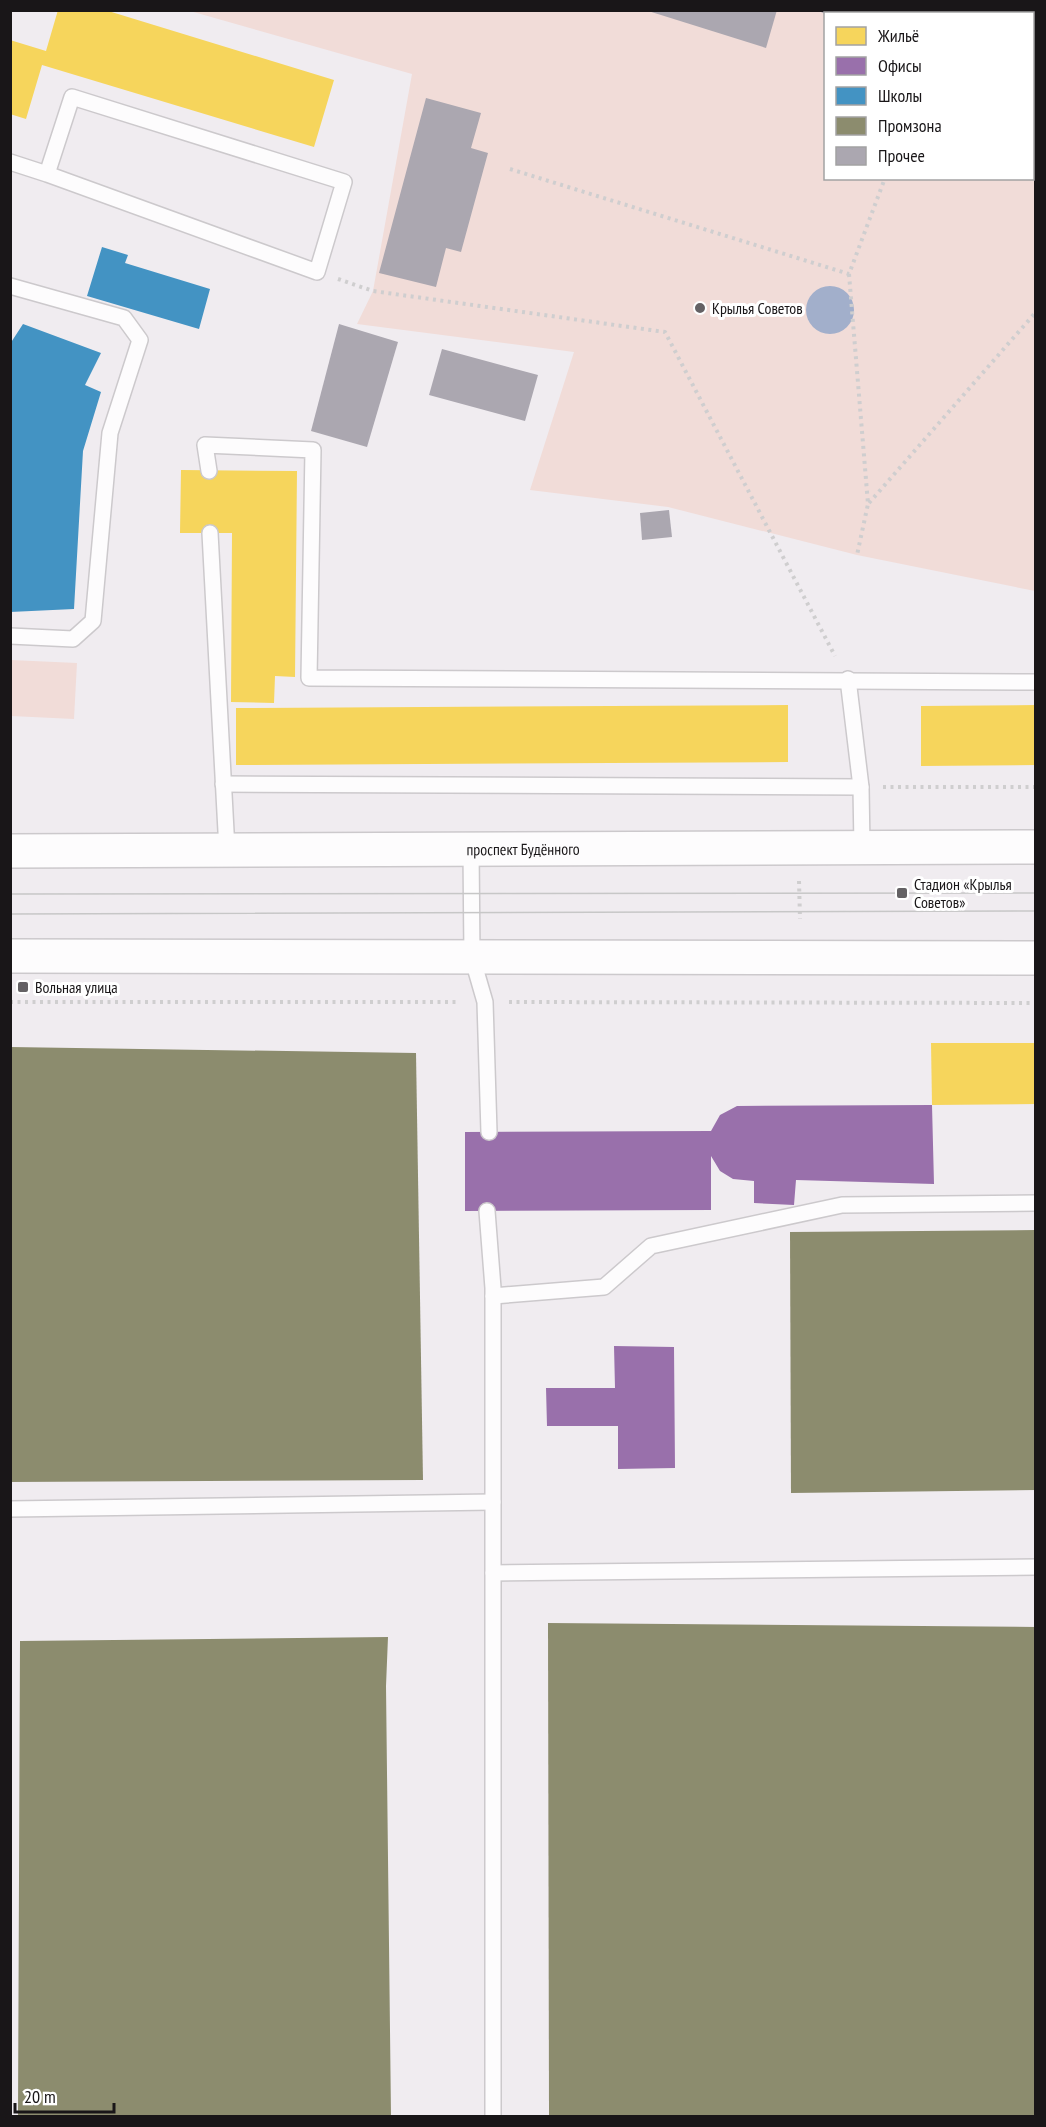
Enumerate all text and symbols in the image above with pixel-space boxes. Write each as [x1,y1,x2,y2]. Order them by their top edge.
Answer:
legend [824,12,1034,180]
text: Жильё [877,24,919,47]
text: Офисы [878,54,922,77]
text: Школы [878,84,922,107]
text: Промзона [878,114,942,137]
text: Прочее [878,144,925,167]
place label: Крылья Советов [712,298,803,318]
marker: Крылья Советов [693,301,707,315]
street label: проспект Будённого [466,839,580,859]
place label: Стадион «Крылья Советов» [914,874,1012,912]
marker: Стадион «Крылья Советов» [895,886,909,900]
place label: Вольная улица [35,977,118,997]
marker: Вольная улица [16,980,30,994]
scale bar [15,2076,114,2114]
text: 20 m [24,2085,56,2108]

